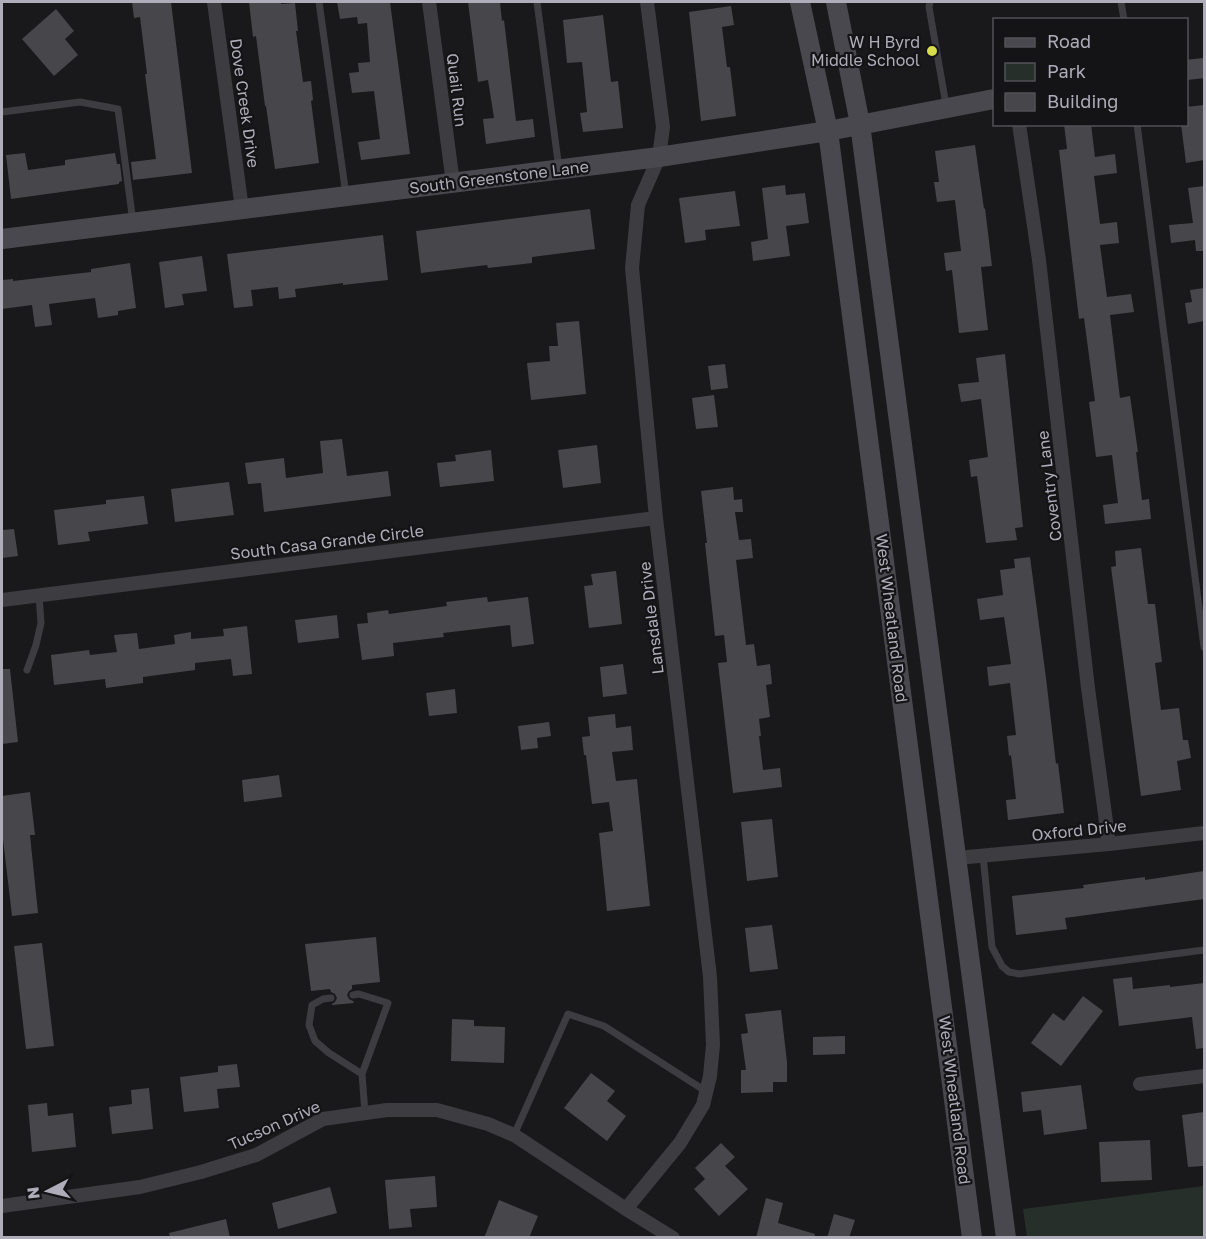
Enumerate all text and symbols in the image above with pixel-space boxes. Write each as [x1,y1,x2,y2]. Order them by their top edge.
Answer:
legend [993,18,1188,126]
text: Road [1047,30,1091,52]
place label: W H Byrd Middle School [811,32,920,70]
street label: Dove Creek Drive [226,37,264,169]
marker: W H Byrd Middle School [925,44,939,58]
street label: Quail Run [443,52,471,128]
text: Park [1047,60,1086,82]
text: Building [1047,90,1118,112]
street label: South Greenstone Lane [408,156,590,198]
street label: Coventry Lane [1032,430,1066,542]
street label: South Casa Grande Circle [229,520,425,564]
street label: West Wheatland Road [872,533,912,703]
street label: Lansdale Drive [634,560,668,676]
street label: Oxford Drive [1031,815,1127,845]
street label: West Wheatland Road [935,1015,975,1185]
street label: Tucson Drive [225,1096,323,1154]
north arrow [18,1161,78,1221]
text: N [22,1186,44,1200]

